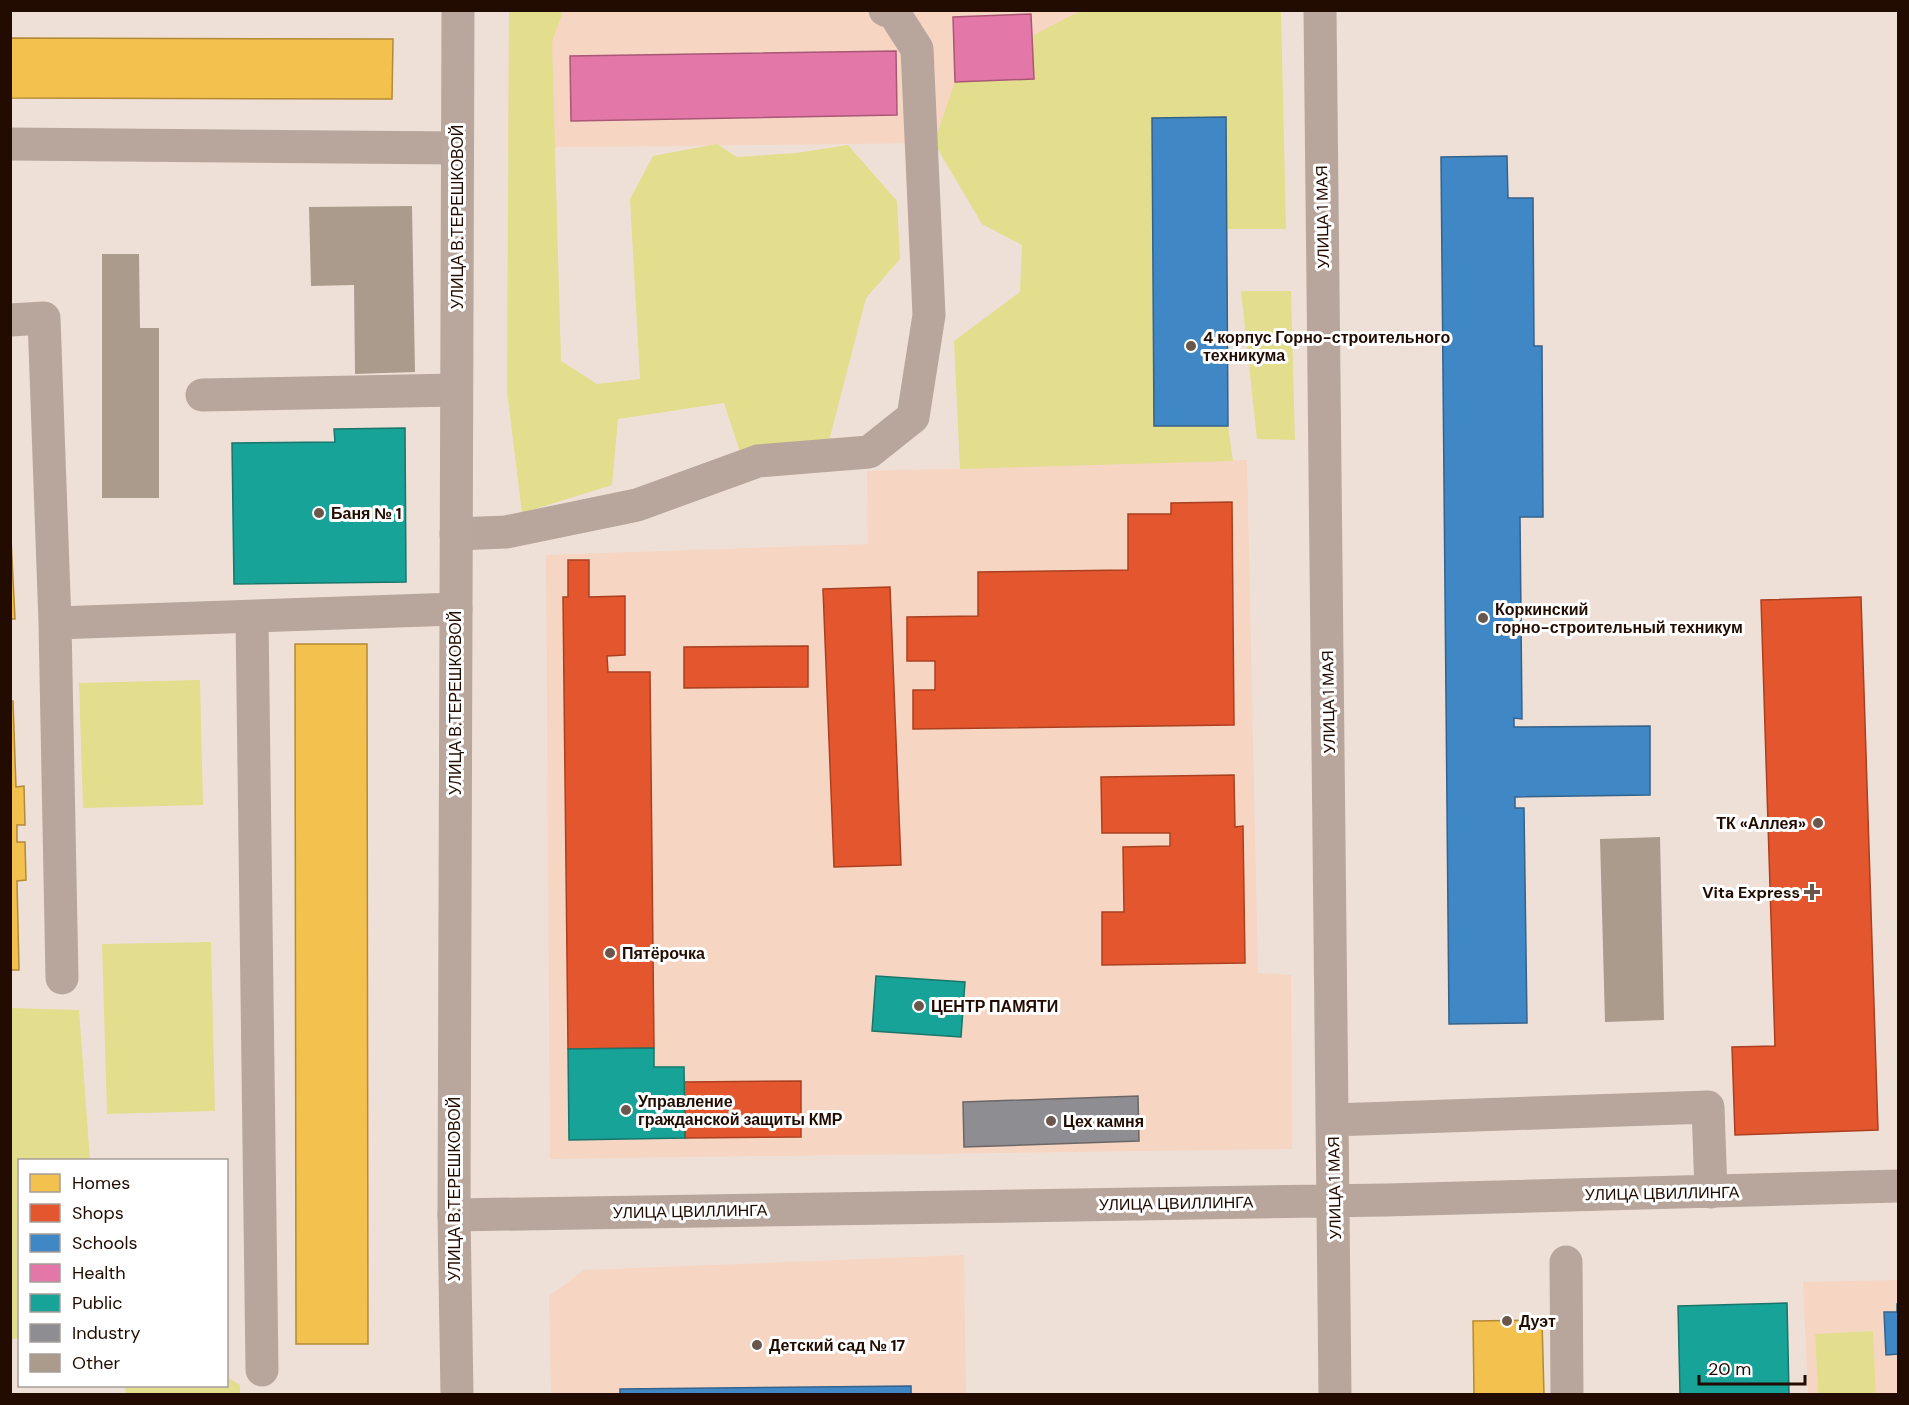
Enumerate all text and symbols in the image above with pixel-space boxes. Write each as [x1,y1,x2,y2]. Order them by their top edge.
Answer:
street label: УЛИЦА В.ТЕРЕШКОВОЙ [447,125,468,309]
street label: УЛИЦА 1 МАЯ [1311,165,1334,269]
place label: 4 корпус Горно-строительного техникума [1203,327,1451,366]
marker: 4 корпус Горно-строительного техникума [1184,339,1198,353]
place label: Баня № 1 [331,503,402,524]
marker: Баня № 1 [312,506,326,520]
place label: Коркинский горно-строительный техникум [1495,599,1743,638]
street label: УЛИЦА В.ТЕРЕШКОВОЙ [445,611,466,795]
marker: Коркинский горно-строительный техникум [1476,611,1490,625]
street label: УЛИЦА 1 МАЯ [1317,650,1340,754]
place label: ТК «Аллея» [1716,813,1806,834]
marker: ТК «Аллея» [1811,816,1825,830]
place label: Vita Express [1702,882,1800,903]
marker: Vita Express [1805,885,1819,899]
place label: Пятёрочка [622,943,705,964]
marker: Пятёрочка [603,946,617,960]
place label: ЦЕНТР ПАМЯТИ [931,996,1058,1017]
marker: ЦЕНТР ПАМЯТИ [912,999,926,1013]
place label: Управление гражданской защиты КМР [638,1091,843,1130]
street label: УЛИЦА В.ТЕРЕШКОВОЙ [444,1097,465,1281]
marker: Управление гражданской защиты КМР [619,1103,633,1117]
place label: Цех камня [1063,1111,1144,1132]
marker: Цех камня [1044,1114,1058,1128]
street label: УЛИЦА 1 МАЯ [1323,1136,1346,1240]
legend [18,1159,228,1387]
text: Homes [72,1171,130,1195]
street label: УЛИЦА ЦВИЛЛИНГА [1584,1182,1740,1205]
street label: УЛИЦА ЦВИЛЛИНГА [1098,1192,1254,1215]
street label: УЛИЦА ЦВИЛЛИНГА [612,1200,768,1223]
text: Shops [72,1201,124,1225]
text: Schools [72,1231,137,1255]
text: Health [72,1261,126,1285]
text: Public [72,1291,123,1315]
place label: Дуэт [1519,1311,1556,1332]
marker: Дуэт [1500,1314,1514,1328]
text: Industry [72,1321,141,1345]
place label: Детский сад № 17 [769,1335,906,1356]
marker: Детский сад № 17 [750,1338,764,1352]
scale bar [1699,1348,1806,1386]
text: Other [72,1351,121,1375]
text: 20 m [1708,1357,1751,1381]

